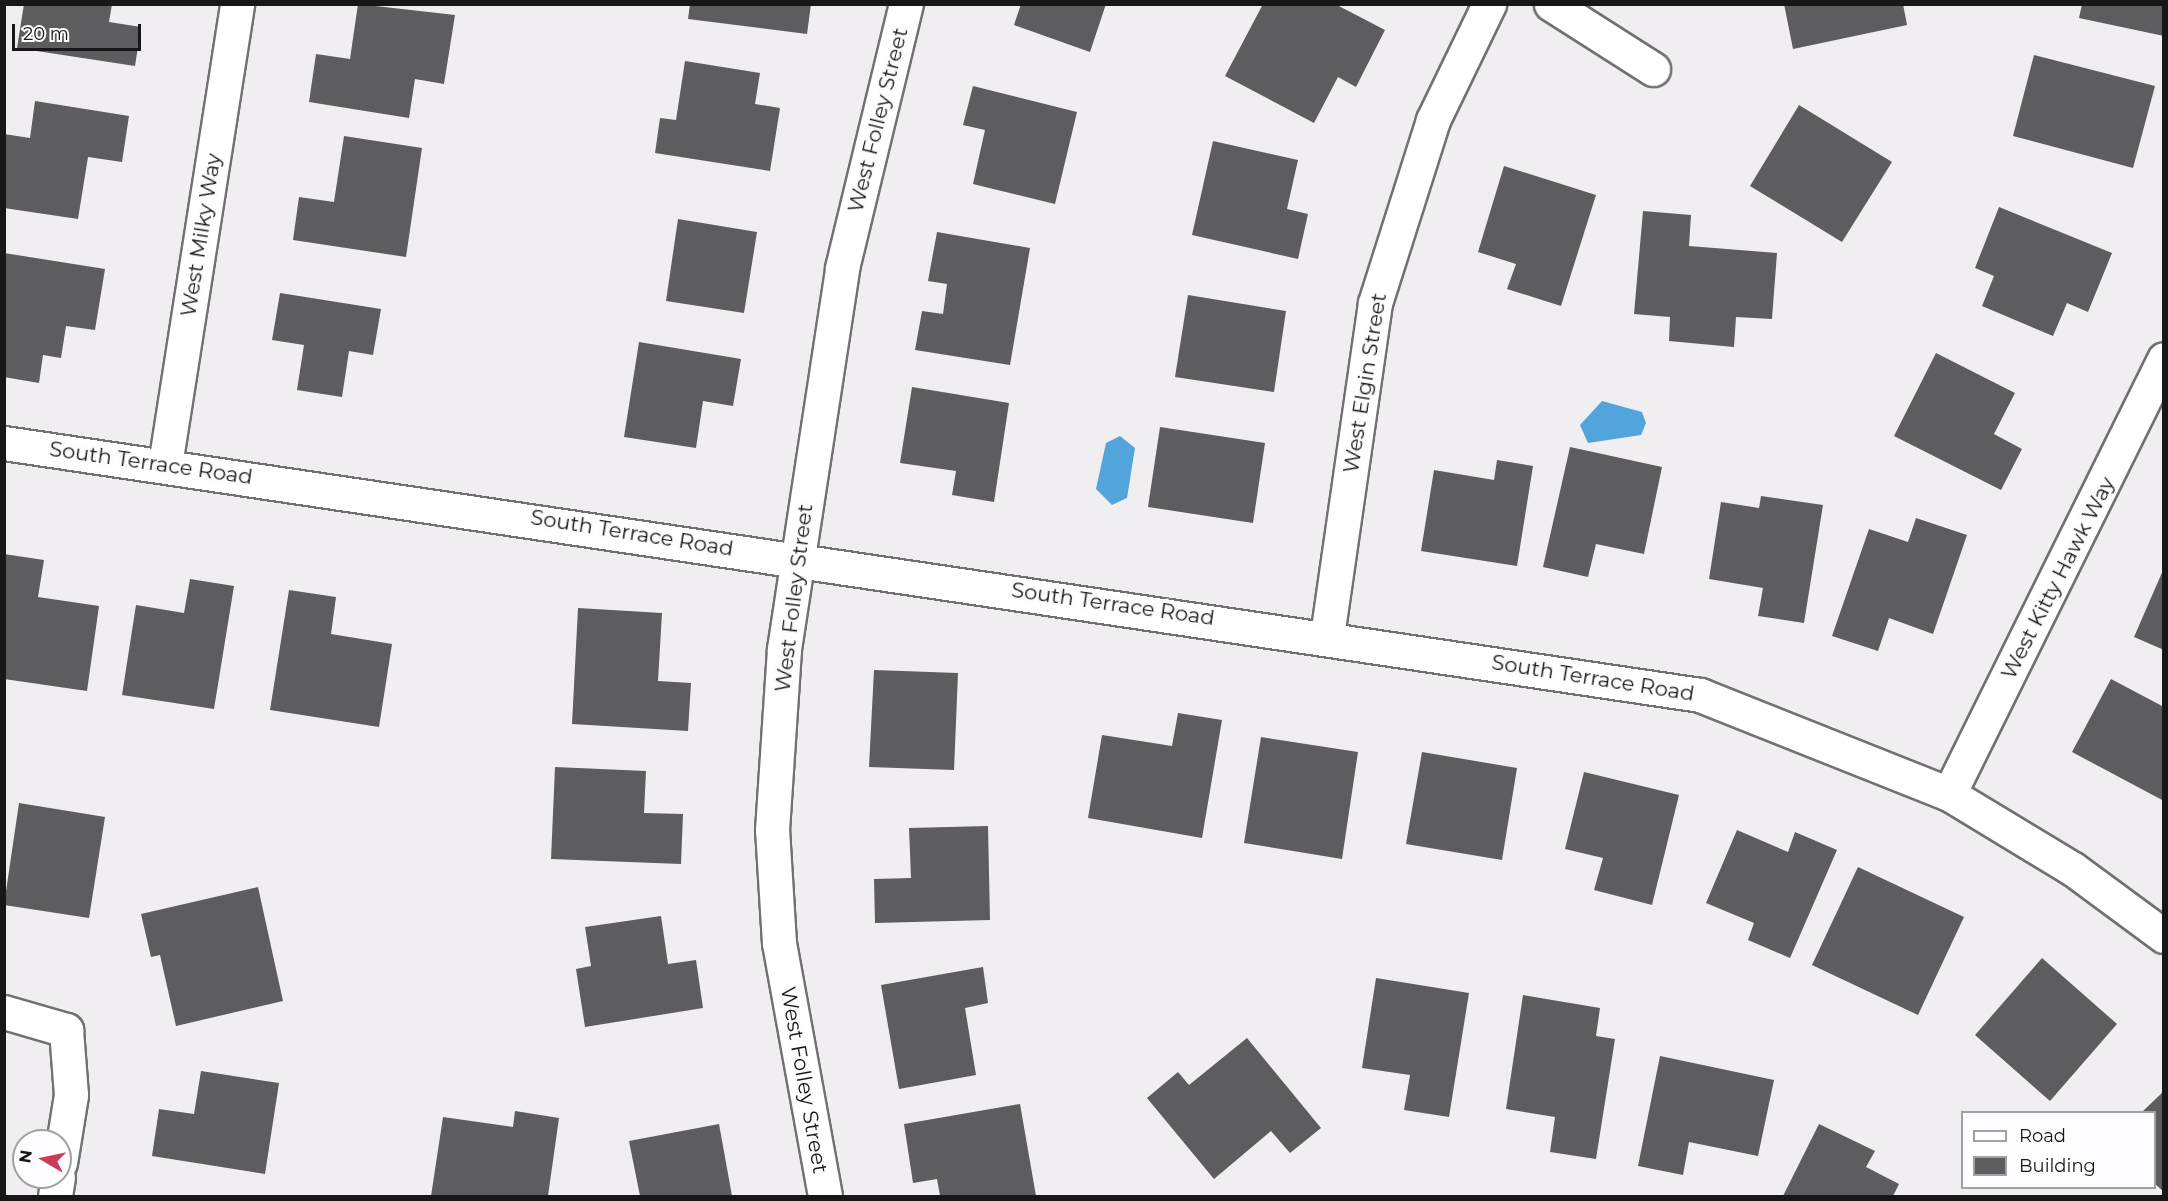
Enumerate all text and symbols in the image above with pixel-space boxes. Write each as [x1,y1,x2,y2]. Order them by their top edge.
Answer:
scale bar [15,12,144,50]
text: 20 m [23,23,69,45]
street label: West Folley Street [843,25,913,215]
street label: West Milky Way [176,152,226,318]
street label: West Elgin Street [1338,291,1392,475]
street label: South Terrace Road [48,436,254,490]
street label: West Kitty Hawk Way [1996,473,2120,683]
street label: West Folley Street [770,502,818,694]
street label: South Terrace Road [529,505,735,561]
street label: South Terrace Road [1010,577,1216,631]
street label: South Terrace Road [1490,650,1696,706]
street label: West Folley Street [775,985,833,1175]
legend [1961,1111,2156,1189]
text: Road [2019,1125,2066,1147]
north arrow [12,1129,72,1189]
text: N [15,1149,36,1164]
text: Building [2019,1155,2096,1177]

